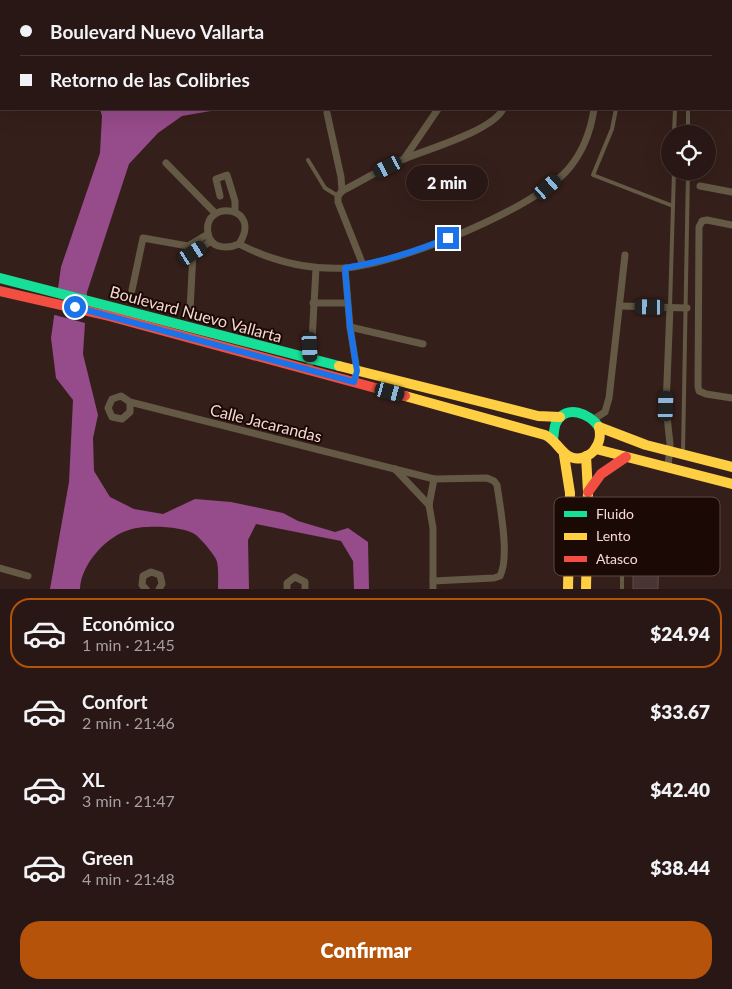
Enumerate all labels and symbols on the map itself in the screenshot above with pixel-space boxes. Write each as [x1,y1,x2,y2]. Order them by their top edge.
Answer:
car [371,154,404,180]
callout: 2 min [407,166,489,200]
car [531,171,564,203]
route end [437,227,459,249]
car [176,239,209,267]
street label: Boulevard Nuevo Vallarta [108,281,284,346]
route start [64,296,86,318]
car [634,299,665,315]
car [301,332,318,362]
car [373,381,406,403]
car [657,391,674,421]
street label: Calle Jacarandas [208,399,324,446]
legend [554,497,720,576]
text: Fluido [596,505,634,522]
text: Lento [596,527,631,544]
text: Atasco [596,550,638,567]

